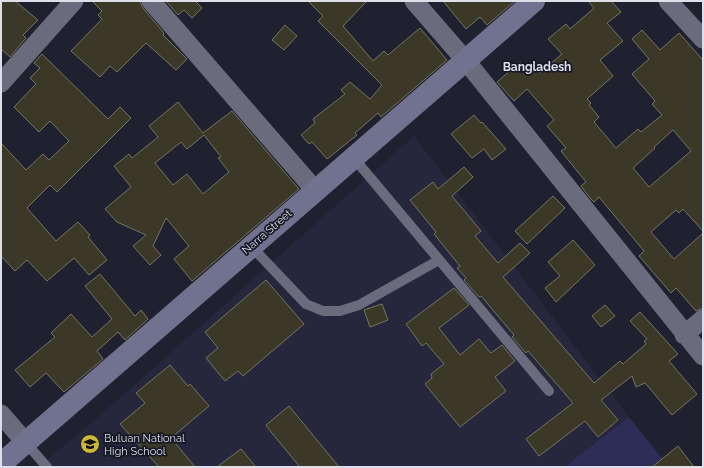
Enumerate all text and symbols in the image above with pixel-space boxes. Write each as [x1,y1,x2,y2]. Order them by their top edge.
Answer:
district label: Bangladesh [503,60,571,74]
street label: Narra Street [240,207,295,257]
place label: Buluan National High School [104,432,185,458]
school or university icon: Buluan National High School [79,433,101,455]

